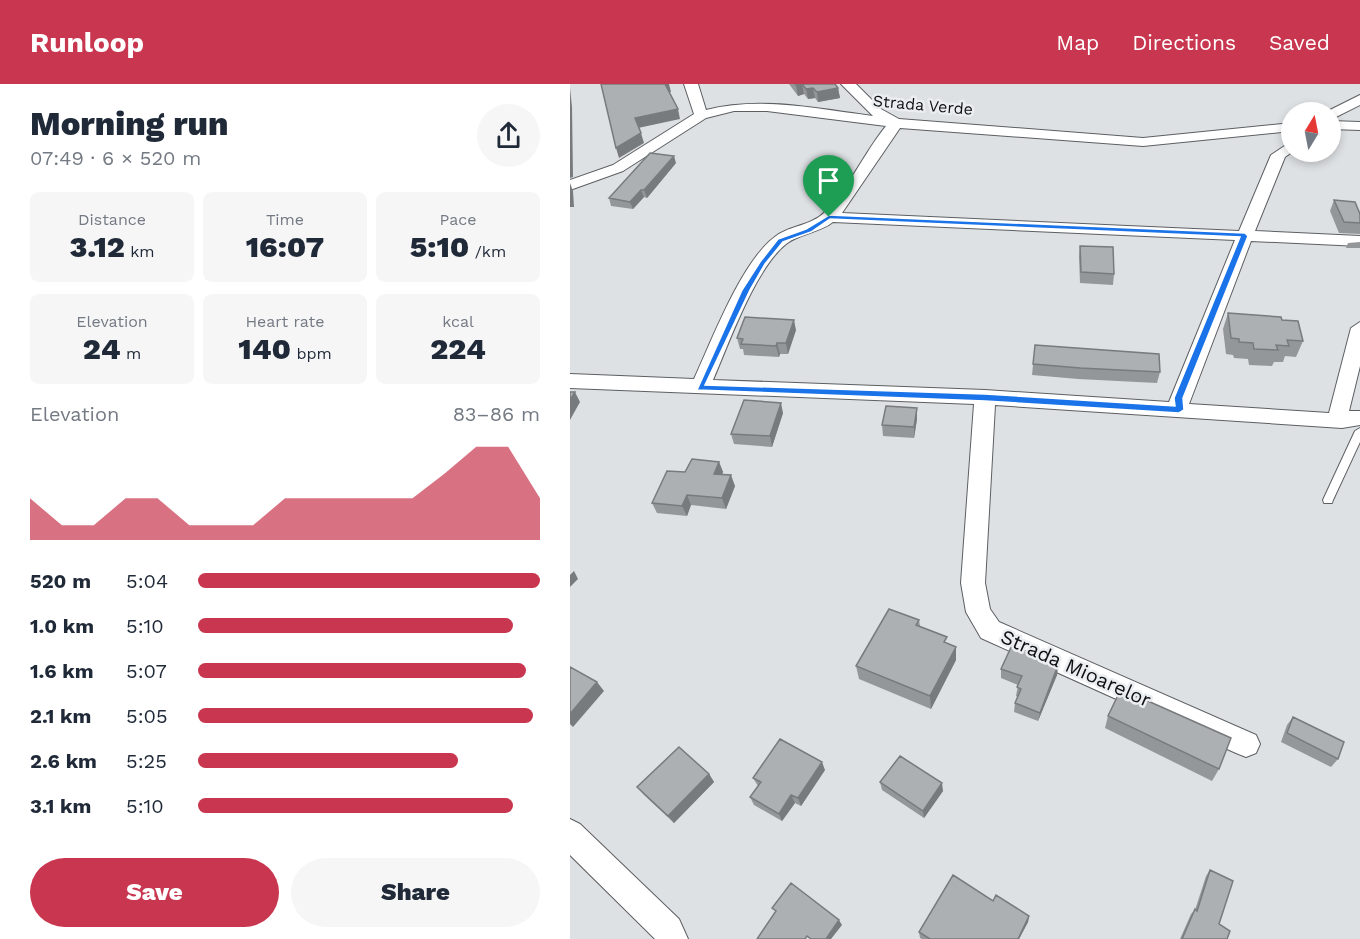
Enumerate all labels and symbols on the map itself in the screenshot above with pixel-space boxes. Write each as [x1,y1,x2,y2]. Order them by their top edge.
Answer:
street label: Strada Verde [872,91,974,119]
north arrow [1281,102,1341,162]
pin [803,155,854,217]
street label: Strada Mioarelor [997,624,1155,712]

